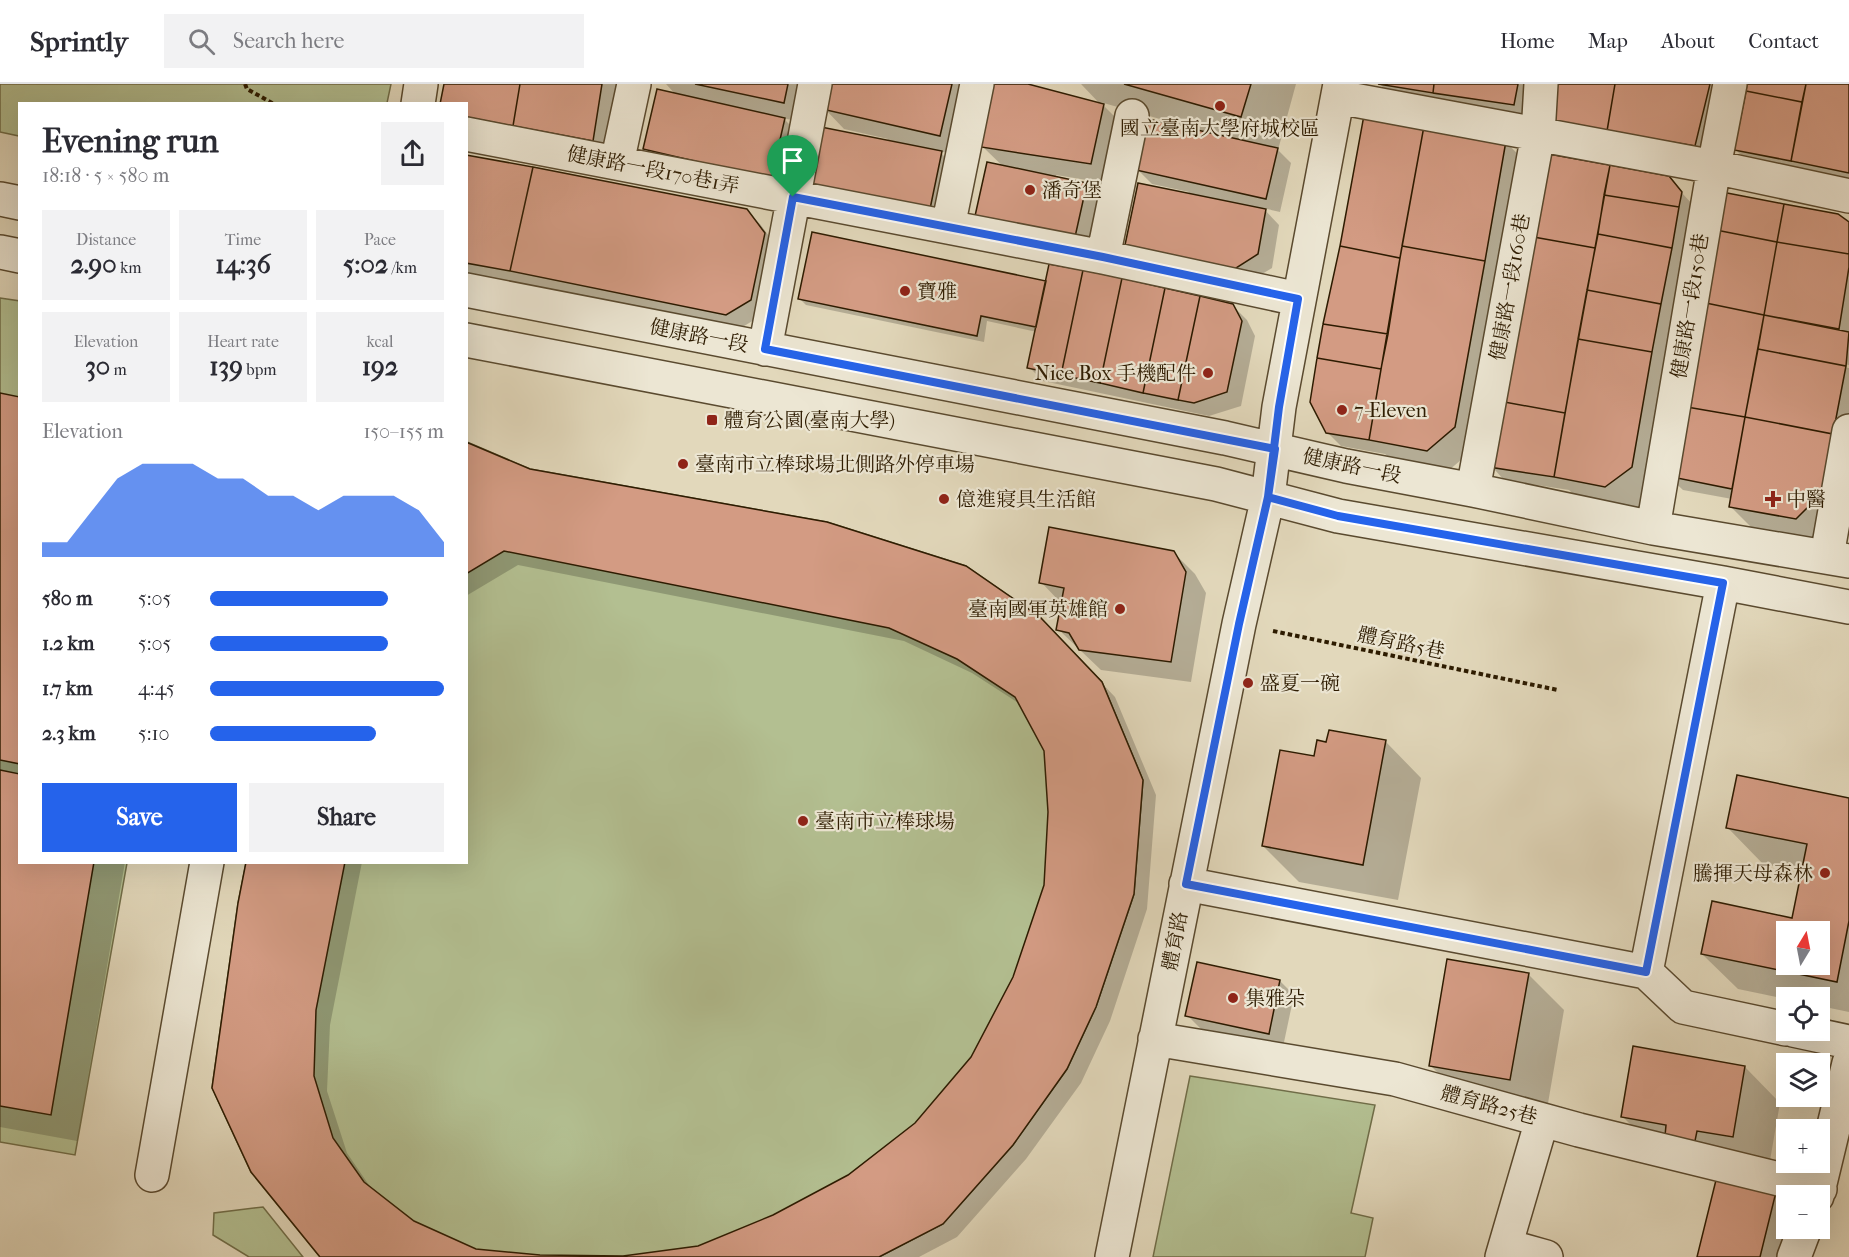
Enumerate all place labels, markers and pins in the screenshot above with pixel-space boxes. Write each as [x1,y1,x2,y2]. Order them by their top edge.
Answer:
marker: 國立臺南大學府城校區 [1213,99,1227,113]
place label: 國立臺南大學府城校區 [1120,117,1320,140]
pin [767,135,818,197]
place label: 潘奇堡 [1042,179,1102,202]
marker: 潘奇堡 [1023,183,1037,197]
place label: 寶雅 [917,280,957,303]
marker: 寶雅 [898,284,912,298]
place label: Nice Box 手機配件 [1035,362,1196,385]
marker: Nice Box 手機配件 [1201,366,1215,380]
place label: 7-Eleven [1354,399,1428,422]
marker: 7-Eleven [1335,403,1349,417]
place label: 體育公園(臺南大學) [724,409,895,432]
marker: 體育公園(臺南大學) [705,413,719,427]
place label: 臺南市立棒球場北側路外停車場 [695,453,975,476]
marker: 臺南市立棒球場北側路外停車場 [676,457,690,471]
place label: 億進寢具生活館 [956,488,1096,511]
place label: 中醫 [1786,488,1826,511]
marker: 中醫 [1764,490,1782,508]
marker: 億進寢具生活館 [937,492,951,506]
place label: 臺南國軍英雄館 [968,598,1108,621]
marker: 臺南國軍英雄館 [1113,602,1127,616]
place label: 盛夏一碗 [1260,672,1340,695]
marker: 盛夏一碗 [1241,676,1255,690]
place label: 臺南市立棒球場 [815,810,955,833]
marker: 臺南市立棒球場 [796,814,810,828]
place label: 騰揮天母森林 [1693,862,1813,885]
marker: 騰揮天母森林 [1818,866,1832,880]
place label: 集雅朵 [1245,987,1305,1010]
marker: 集雅朵 [1226,991,1240,1005]

